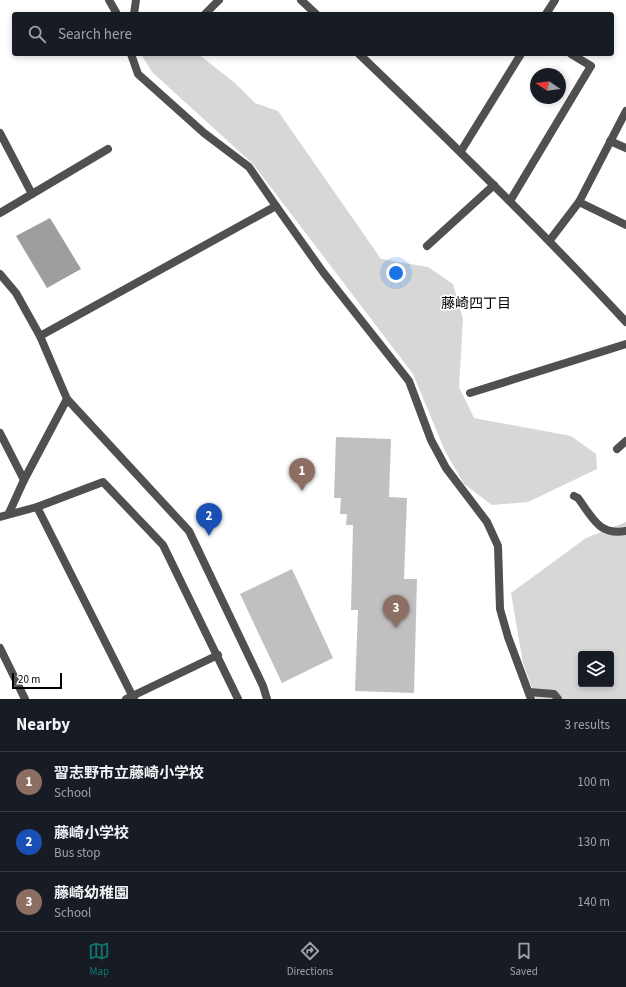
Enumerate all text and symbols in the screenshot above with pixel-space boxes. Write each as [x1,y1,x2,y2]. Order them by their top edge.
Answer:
search box [12,12,614,56]
icon: search [26,23,48,45]
text: Search here [58,24,132,45]
north arrow [530,68,566,104]
your location [386,263,406,283]
district label: 藤崎四丁目 [441,294,511,314]
pin: 1 [289,458,315,491]
pin: 2 [196,503,222,536]
pin: 3 [383,595,409,628]
map controls [578,651,614,687]
button: layers [578,651,614,687]
scale bar [12,671,62,690]
text: 20 m [18,672,40,687]
text: Nearby [16,713,70,737]
text: 3 results [565,716,610,734]
text: 習志野市立藤崎小学校 [54,763,204,784]
text: 1 [26,773,32,791]
text: 100 m [577,773,610,791]
text: School [54,784,91,802]
text: 藤崎小学校 [54,823,129,844]
text: 2 [26,833,32,851]
text: 130 m [577,833,610,851]
text: Bus stop [54,844,100,862]
text: 藤崎幼稚園 [54,883,129,904]
text: 3 [26,893,32,911]
text: 140 m [577,893,610,911]
text: School [54,904,91,922]
tab: Map [88,940,110,979]
tab: Directions [287,940,333,979]
tab: Saved [510,940,538,979]

